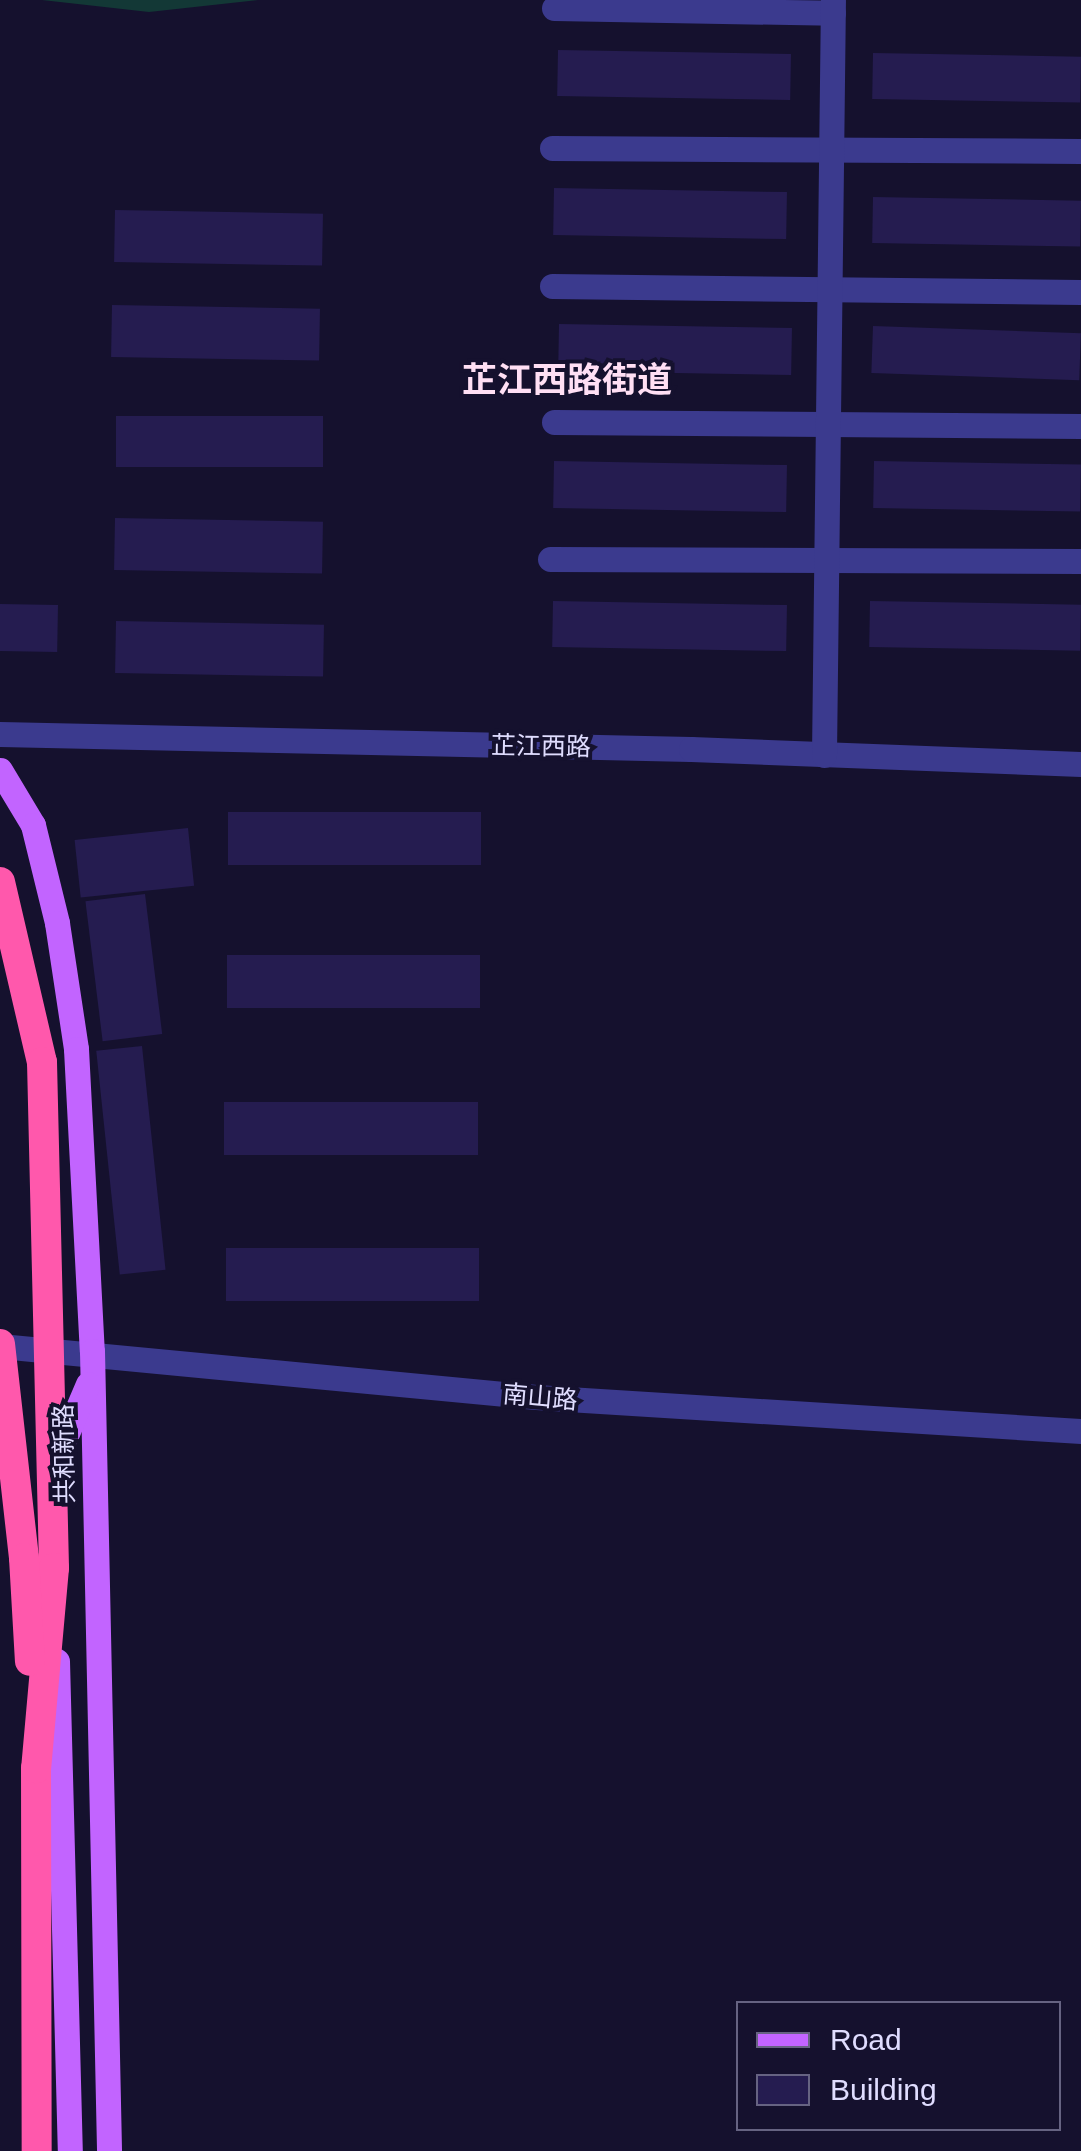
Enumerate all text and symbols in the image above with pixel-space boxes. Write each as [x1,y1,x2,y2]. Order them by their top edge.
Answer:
district label: 芷江西路街道 [462,359,672,401]
street label: 芷江西路 [491,730,591,762]
street label: 南山路 [501,1379,579,1415]
street label: 共和新路 [48,1404,80,1504]
legend [736,2001,1061,2131]
text: Road [830,2023,902,2056]
text: Building [830,2073,937,2106]

